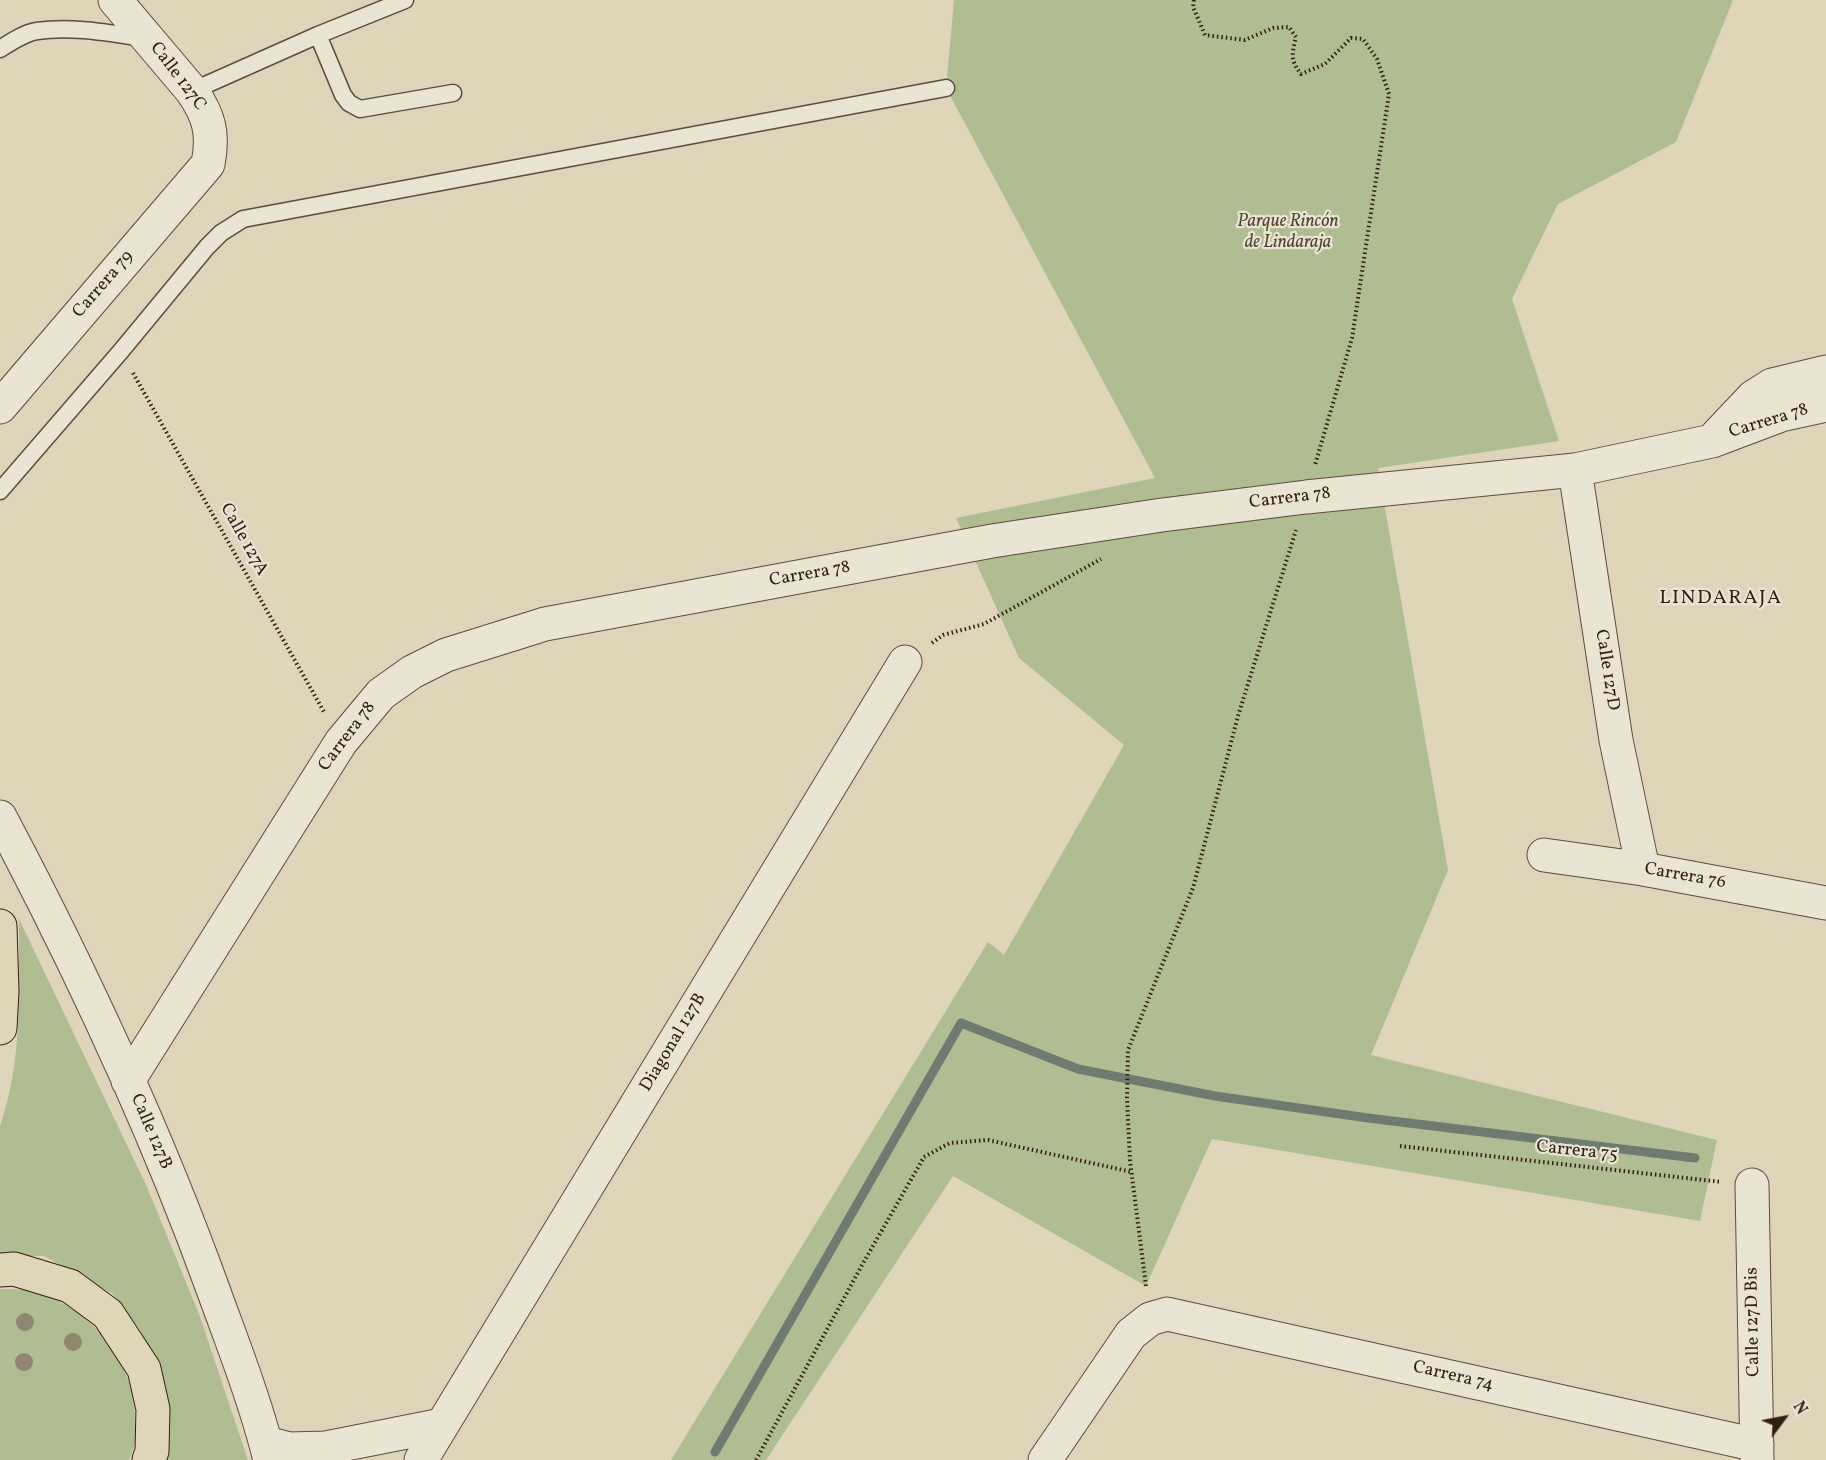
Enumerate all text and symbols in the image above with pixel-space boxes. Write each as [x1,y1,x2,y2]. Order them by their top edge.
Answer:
street label: Calle 127C [144,38,210,116]
park label: Parque Rincón de Lindaraja [1237,212,1339,254]
street label: Carrera 79 [69,247,139,323]
street label: Carrera 78 [1727,400,1811,444]
street label: Carrera 78 [1248,483,1332,515]
street label: Calle 127A [214,500,272,580]
street label: Carrera 78 [768,557,852,593]
district label: LINDARAJA [1659,587,1783,611]
street label: Calle 127D [1589,628,1623,712]
street label: Carrera 78 [315,698,381,776]
street label: Carrera 76 [1643,859,1727,895]
street label: Diagonal 127B [636,990,712,1096]
street label: Calle 127B [124,1091,176,1173]
street label: Carrera 75 [1535,1137,1619,1167]
street label: Calle 127D Bis [1742,1267,1766,1377]
street label: Carrera 74 [1411,1357,1495,1397]
north arrow [1754,1388,1814,1448]
text: N [1787,1398,1812,1419]

